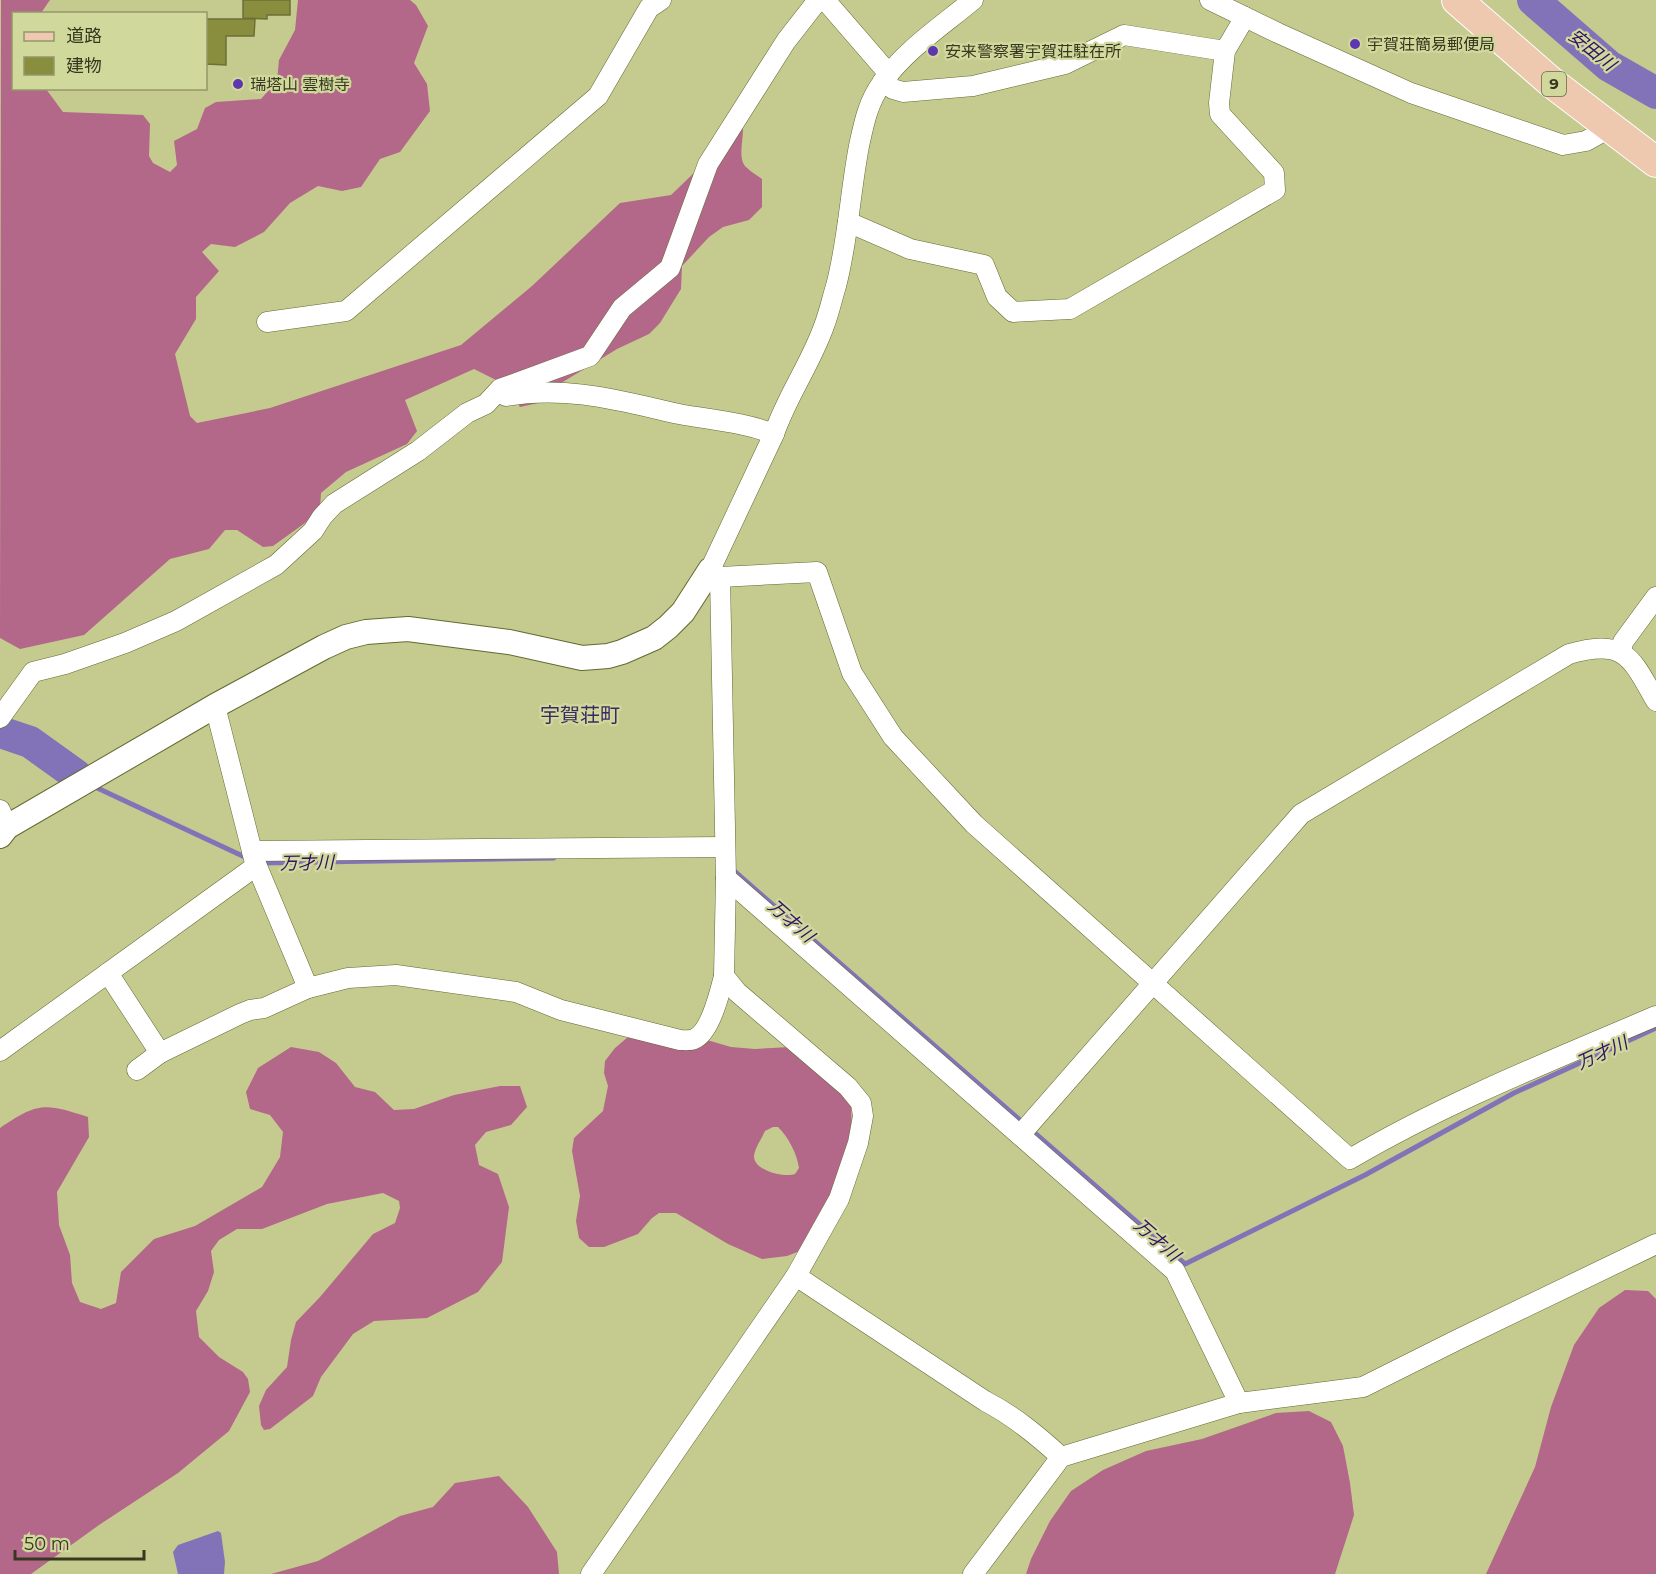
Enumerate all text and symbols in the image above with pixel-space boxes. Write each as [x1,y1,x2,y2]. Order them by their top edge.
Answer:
legend [12,12,207,90]
water label: 安田川 [1564,24,1621,77]
text: 道路 [66,25,102,47]
place label: 宇賀荘簡易郵便局 [1367,35,1495,54]
marker: 宇賀荘簡易郵便局 [1348,37,1362,51]
place label: 安来警察署宇賀荘駐在所 [945,42,1121,61]
marker: 安来警察署宇賀荘駐在所 [926,44,940,58]
text: 建物 [66,55,102,77]
road number: 9 [1542,72,1566,96]
place label: 瑞塔山 雲樹寺 [250,75,350,94]
marker: 瑞塔山 雲樹寺 [231,77,245,91]
district label: 宇賀荘町 [540,703,620,727]
water label: 万才川 [280,851,336,874]
water label: 万才川 [763,895,820,948]
water label: 万才川 [1573,1031,1633,1074]
water label: 万才川 [1129,1214,1186,1267]
scale bar [15,1523,144,1561]
text: 50 m [24,1533,70,1555]

